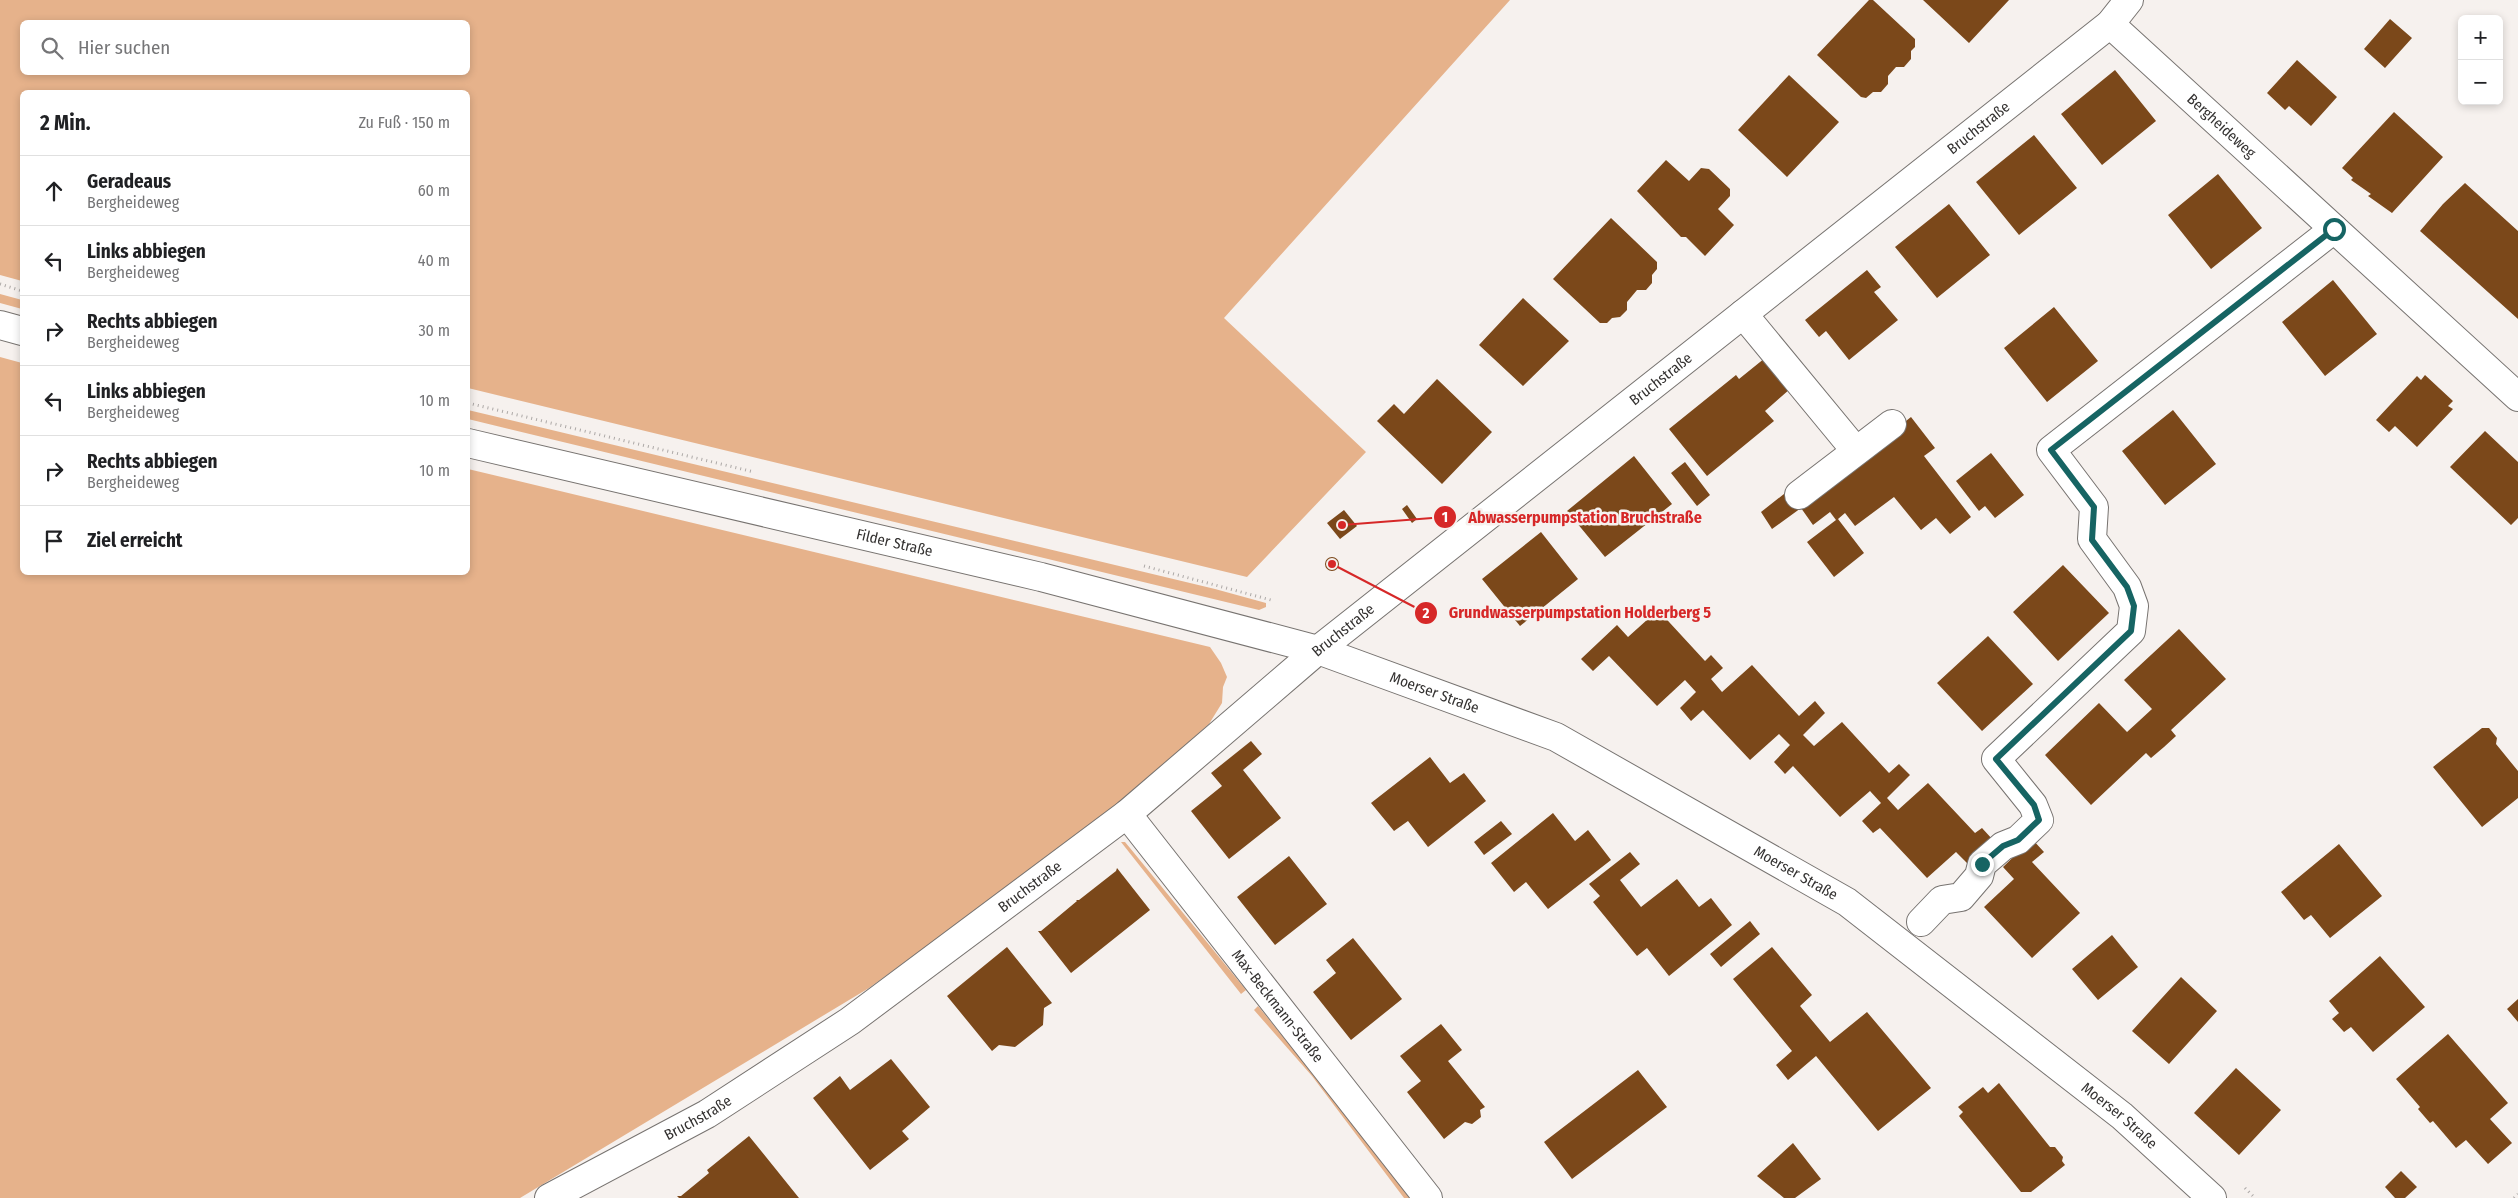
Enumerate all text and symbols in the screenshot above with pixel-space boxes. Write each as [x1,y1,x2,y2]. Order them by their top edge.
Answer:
map controls [2458,15,2503,105]
button: + [2458,15,2503,60]
search box [20,20,470,75]
icon: search [38,34,66,62]
text: Hier suchen [78,36,170,59]
button: − [2458,60,2503,105]
street label: Bergheideweg [2183,90,2259,162]
street label: Bruchstraße [1944,98,2013,158]
text: 2 Min. [40,110,90,136]
text: Zu Fuß · 150 m [358,113,450,132]
text: Geradeaus [87,170,171,193]
icon: ahead [40,177,68,205]
text: 60 m [418,181,450,200]
text: Bergheideweg [87,193,179,212]
route start [2323,218,2346,241]
text: Links abbiegen [87,240,206,263]
icon: left [40,247,68,275]
text: 40 m [418,251,450,270]
text: Bergheideweg [87,263,179,282]
text: Rechts abbiegen [87,310,217,333]
icon: right [40,317,68,345]
text: 30 m [418,321,450,340]
text: Bergheideweg [87,333,179,352]
street label: Bruchstraße [1626,349,1696,409]
text: Links abbiegen [87,380,206,403]
icon: left [40,387,68,415]
text: 10 m [419,391,450,410]
text: Bergheideweg [87,403,179,422]
text: Rechts abbiegen [87,450,217,473]
icon: right [40,457,68,485]
text: 10 m [419,461,450,480]
text: Bergheideweg [87,473,179,492]
callout: Abwasserpumpstation Bruchstraße [1433,501,1711,532]
text: 1 [1442,508,1448,526]
text: Abwasserpumpstation Bruchstraße [1467,508,1702,527]
street label: Filder Straße [854,525,935,560]
icon: arrive [40,527,68,555]
text: Ziel erreicht [87,529,183,552]
callout: Grundwasserpumpstation Holderberg 5 [1414,597,1721,628]
street label: Bruchstraße [1308,600,1378,660]
text: Grundwasserpumpstation Holderberg 5 [1449,603,1711,622]
text: 2 [1422,604,1430,622]
street label: Moerser Straße [1388,668,1482,717]
street label: Moerser Straße [1751,842,1841,904]
route end [1971,853,1994,876]
street label: Bruchstraße [995,857,1065,916]
street label: Max-Beckmann-Straße [1228,946,1327,1066]
street label: Moerser Straße [2078,1079,2161,1153]
street label: Bruchstraße [661,1092,735,1144]

